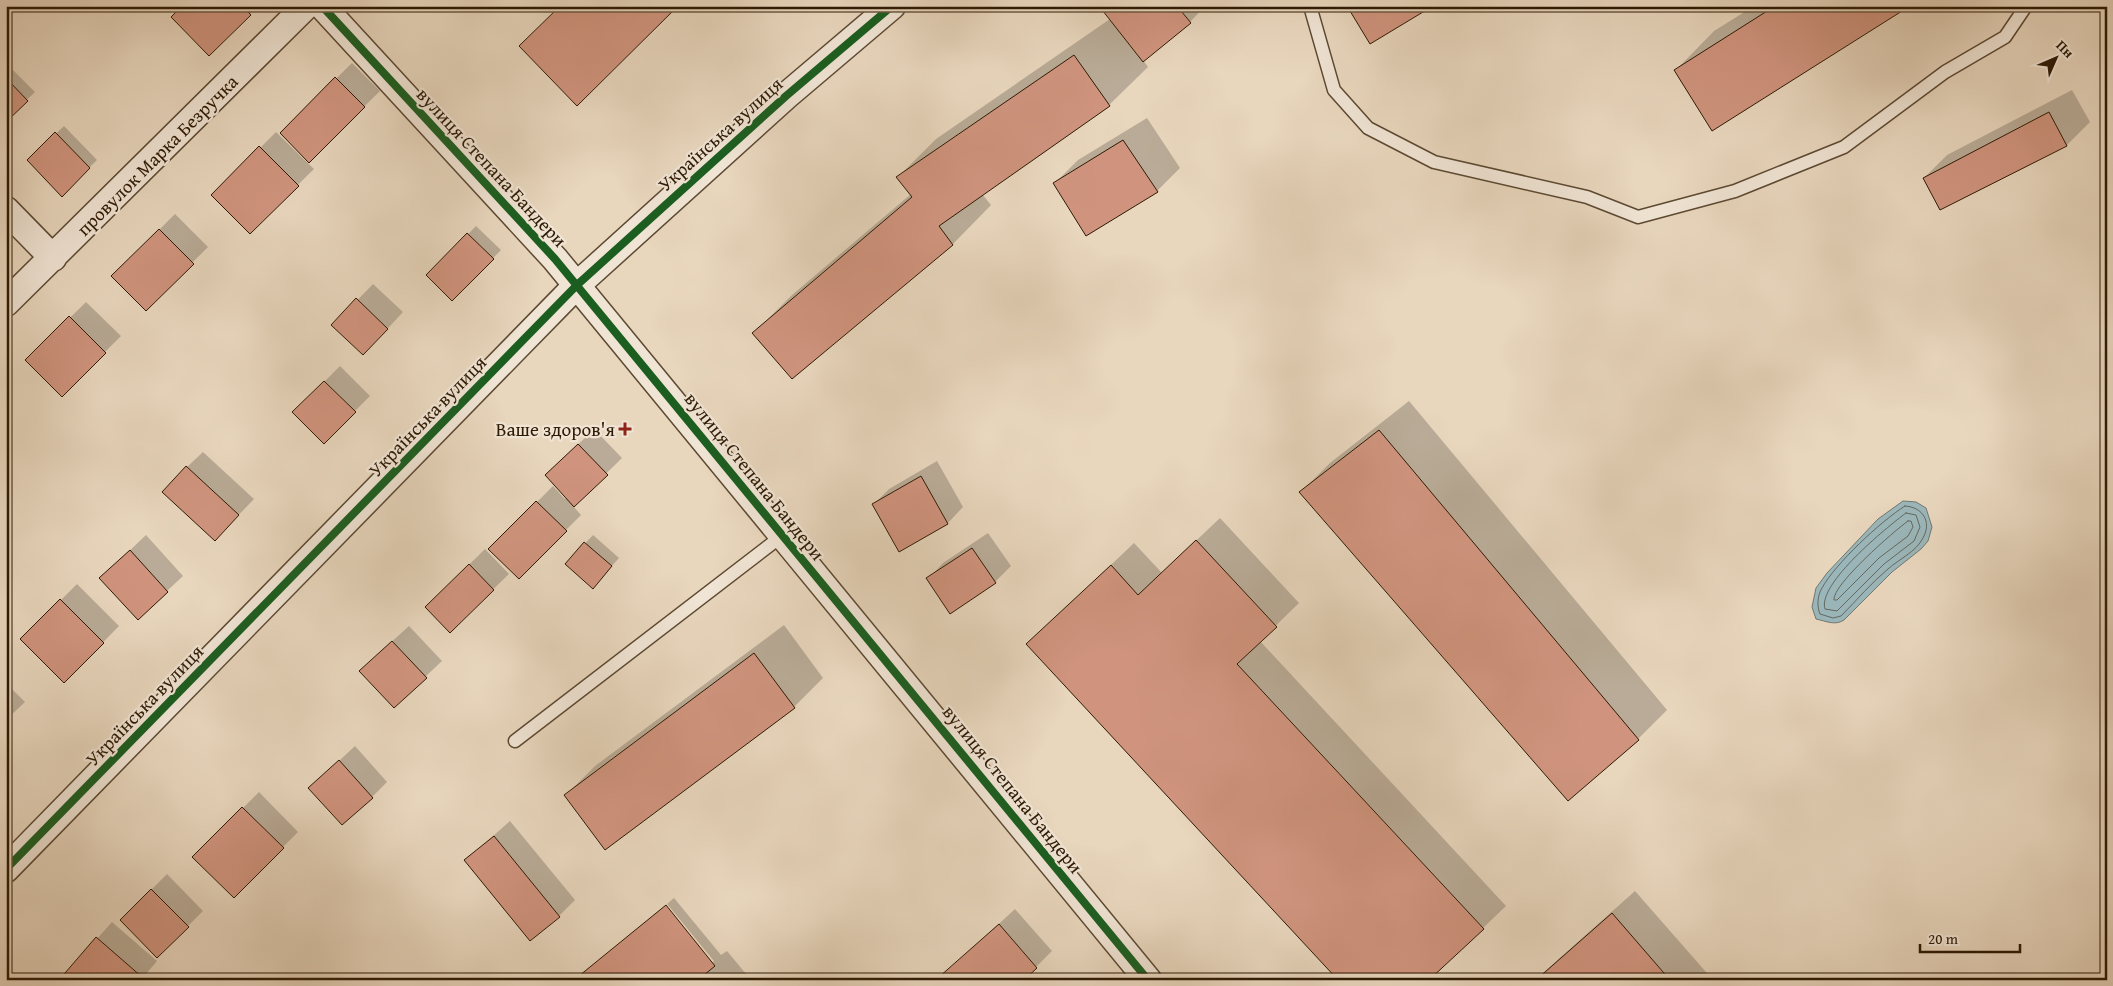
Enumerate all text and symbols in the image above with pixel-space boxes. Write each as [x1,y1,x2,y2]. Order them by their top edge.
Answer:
north arrow [2030,32,2080,82]
text: Пн [2052,35,2079,63]
street label: провулок Марка Безручка [70,68,244,242]
street label: Українська вулиця [651,70,789,198]
street label: вулиця Степана Бандери [410,81,574,253]
street label: Українська вулиця [362,349,493,483]
street label: вулиця Степана Бандери [678,386,832,566]
place label: Ваше здоров'я [496,415,615,443]
marker: Ваше здоров'я [619,423,631,435]
street label: Українська вулиця [79,638,210,772]
street label: вулиця Степана Бандери [936,699,1090,879]
scale bar [1920,921,2020,953]
text: 20 m [1928,928,1959,949]

